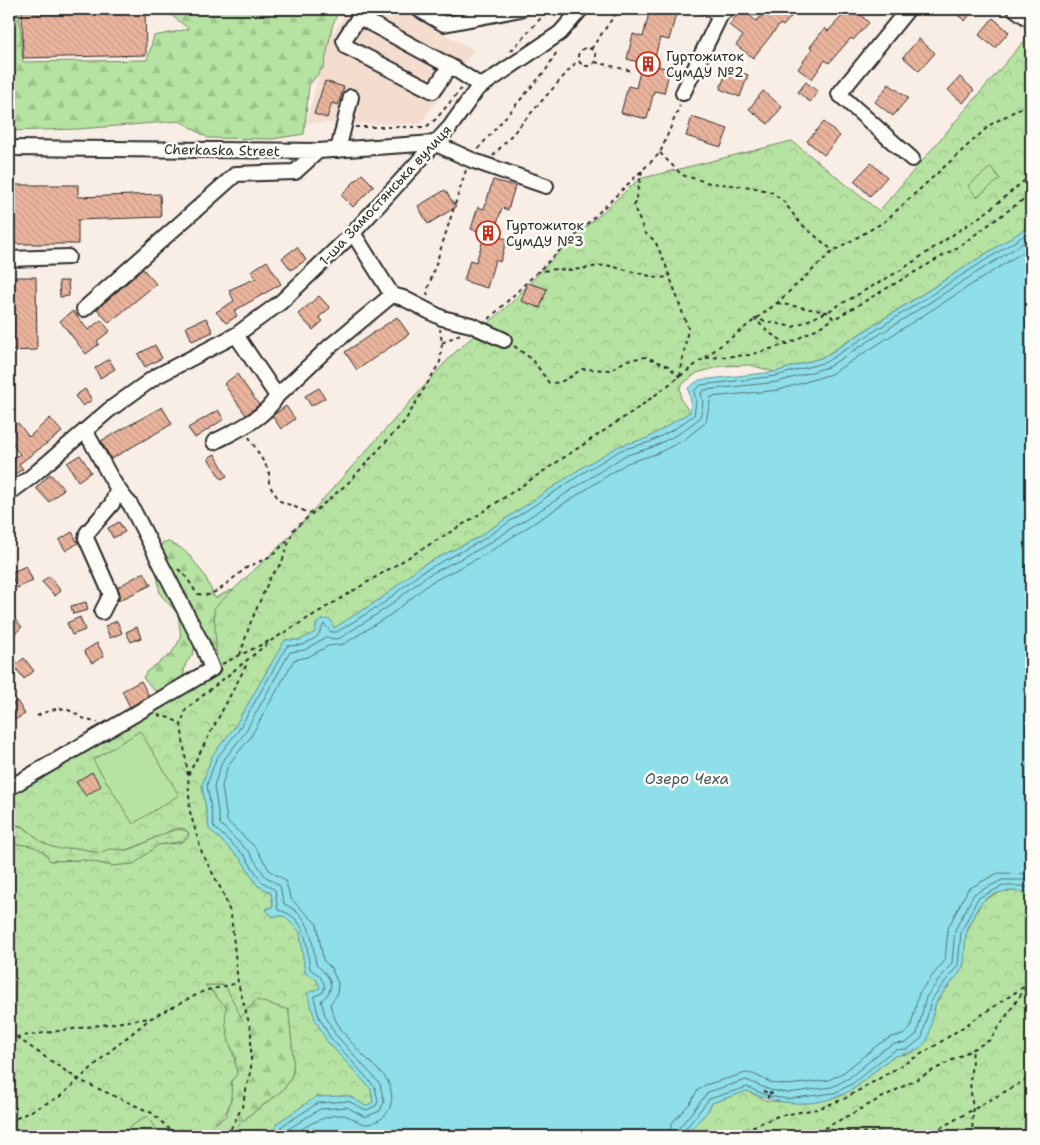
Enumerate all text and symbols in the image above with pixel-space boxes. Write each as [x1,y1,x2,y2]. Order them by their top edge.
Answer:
place label: Гуртожиток СумДУ №2 [666,47,744,81]
building icon: Гуртожиток СумДУ №2 [635,51,661,77]
street label: 1-ша Замостянська вулиця [315,121,455,269]
street label: Cherkaska Street [164,140,280,160]
place label: Гуртожиток СумДУ №3 [506,216,584,250]
building icon: Гуртожиток СумДУ №3 [475,220,501,246]
water label: Озеро Чеха [645,769,729,789]

